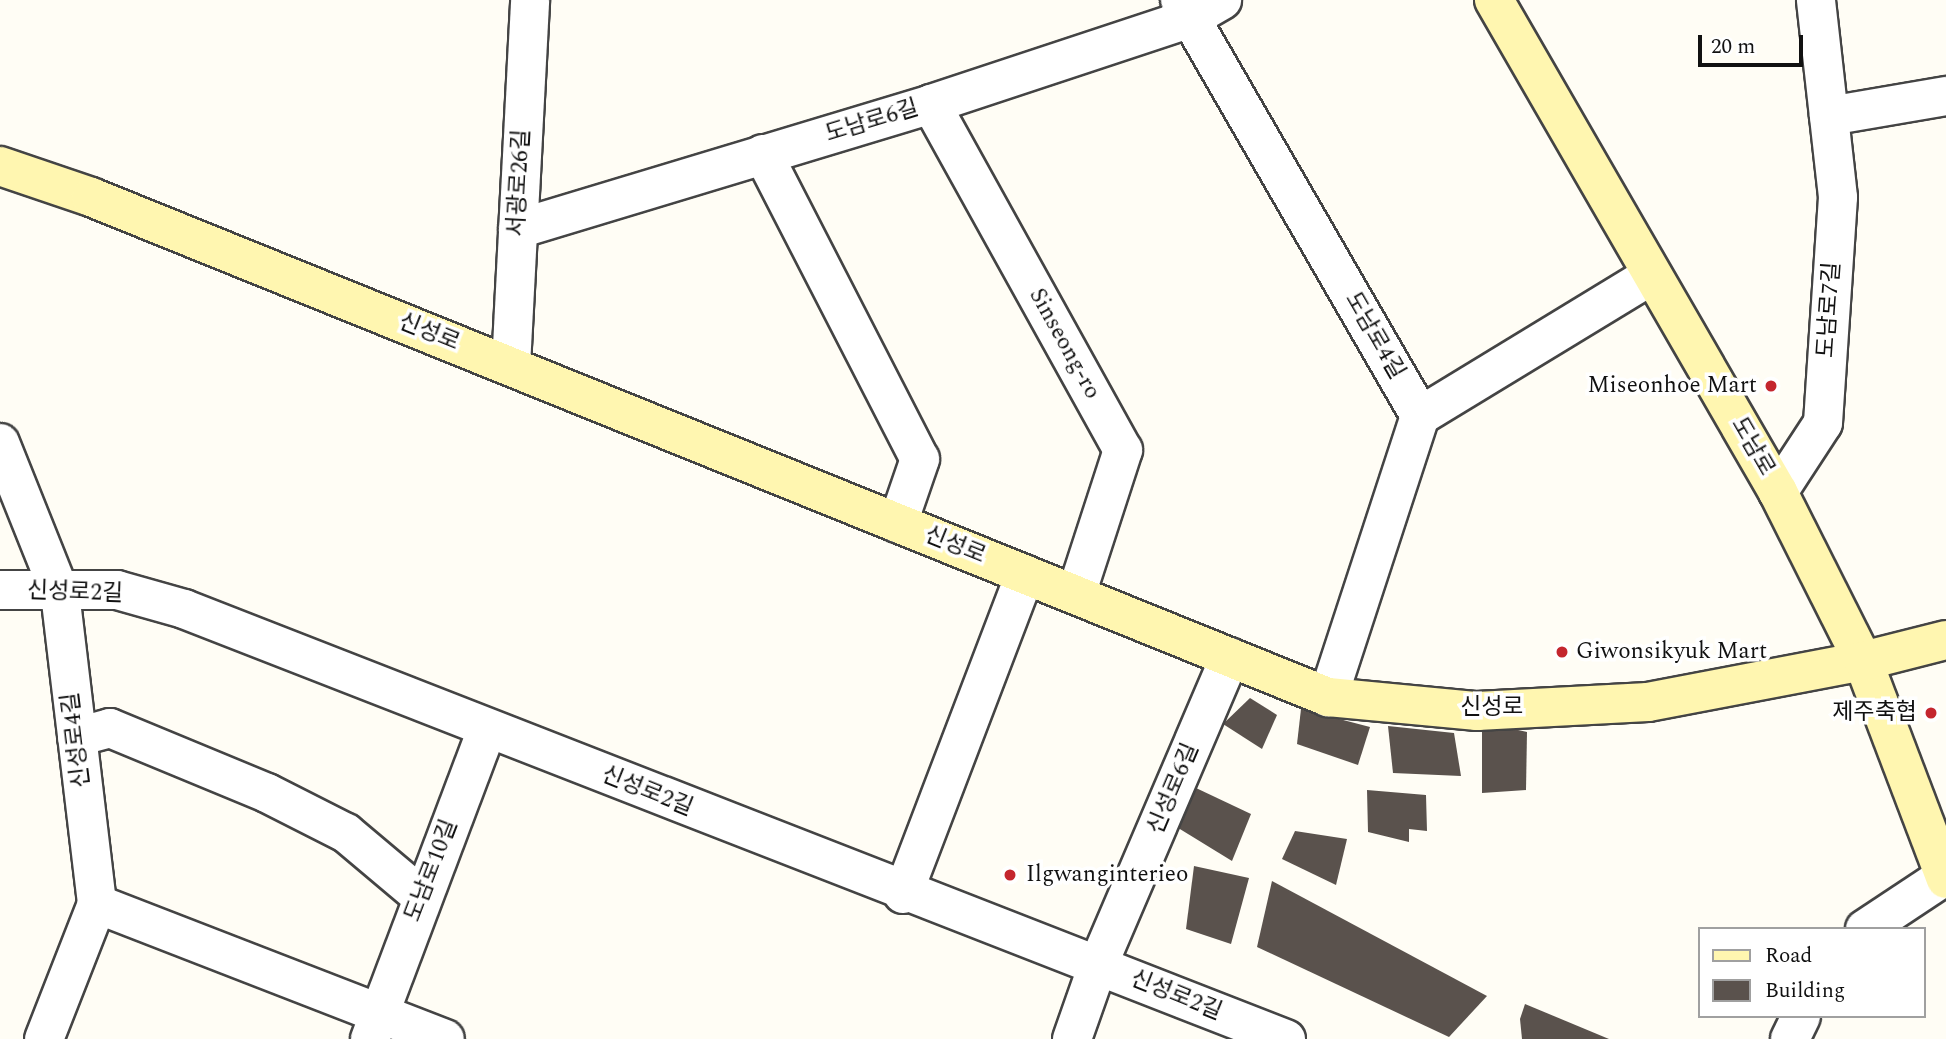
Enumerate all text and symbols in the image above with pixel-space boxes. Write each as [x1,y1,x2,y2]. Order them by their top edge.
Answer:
scale bar [1701,21,1806,65]
text: 20 m [1711,31,1755,63]
street label: 도남로6길 [822,95,922,149]
street label: 서광로26길 [503,129,537,237]
street label: 도남로7길 [1813,261,1847,359]
street label: Sinseong-ro [1022,284,1106,404]
street label: 도남로4길 [1338,287,1410,385]
street label: 신성로 [394,308,464,358]
place label: Miseonhoe Mart [1587,372,1757,400]
marker: Miseonhoe Mart [1763,378,1779,394]
street label: 도남로 [1724,413,1780,481]
street label: 신성로 [920,521,990,571]
street label: 신성로2길 [26,578,124,608]
place label: Giwonsikyuk Mart [1576,638,1767,666]
marker: Giwonsikyuk Mart [1554,644,1570,660]
street label: 신성로4길 [57,691,97,789]
street label: 신성로 [1460,694,1524,722]
place label: 제주축협 [1832,699,1917,727]
marker: 제주축협 [1923,705,1939,721]
street label: 신성로6길 [1143,739,1205,839]
street label: 신성로2길 [597,761,697,823]
street label: 도남로10길 [400,816,464,926]
place label: Ilgwanginterieo [1026,861,1188,889]
marker: Ilgwanginterieo [1000,865,1020,885]
legend [1698,927,1925,1018]
text: Road [1765,940,1812,972]
street label: 신성로2길 [1126,965,1226,1027]
text: Building [1765,975,1845,1007]

